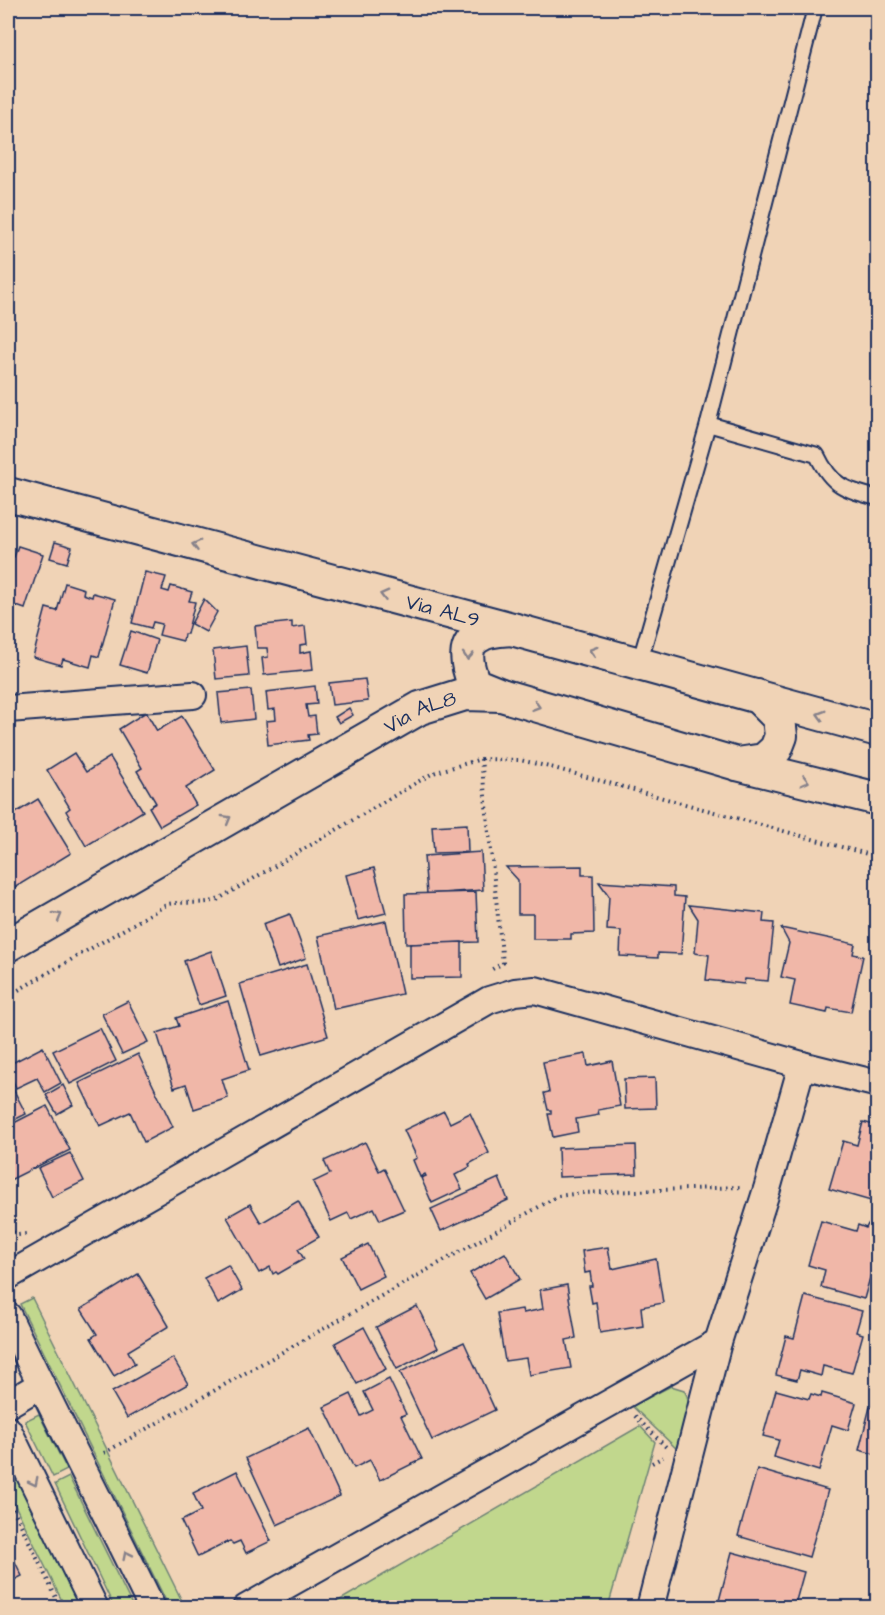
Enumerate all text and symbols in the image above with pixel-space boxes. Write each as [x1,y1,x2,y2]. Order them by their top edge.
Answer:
one-way arrow [191,539,201,552]
street label: Via AL9 [402,587,483,634]
one-way arrow [379,590,390,602]
one-way arrow [588,646,599,658]
one-way arrow [462,651,475,661]
street label: Via AL8 [378,683,460,740]
one-way arrow [530,699,541,711]
one-way arrow [816,710,827,722]
one-way arrow [799,773,809,786]
one-way arrow [221,814,231,826]
one-way arrow [52,911,62,923]
one-way arrow [26,1476,38,1487]
one-way arrow [122,1550,134,1561]

